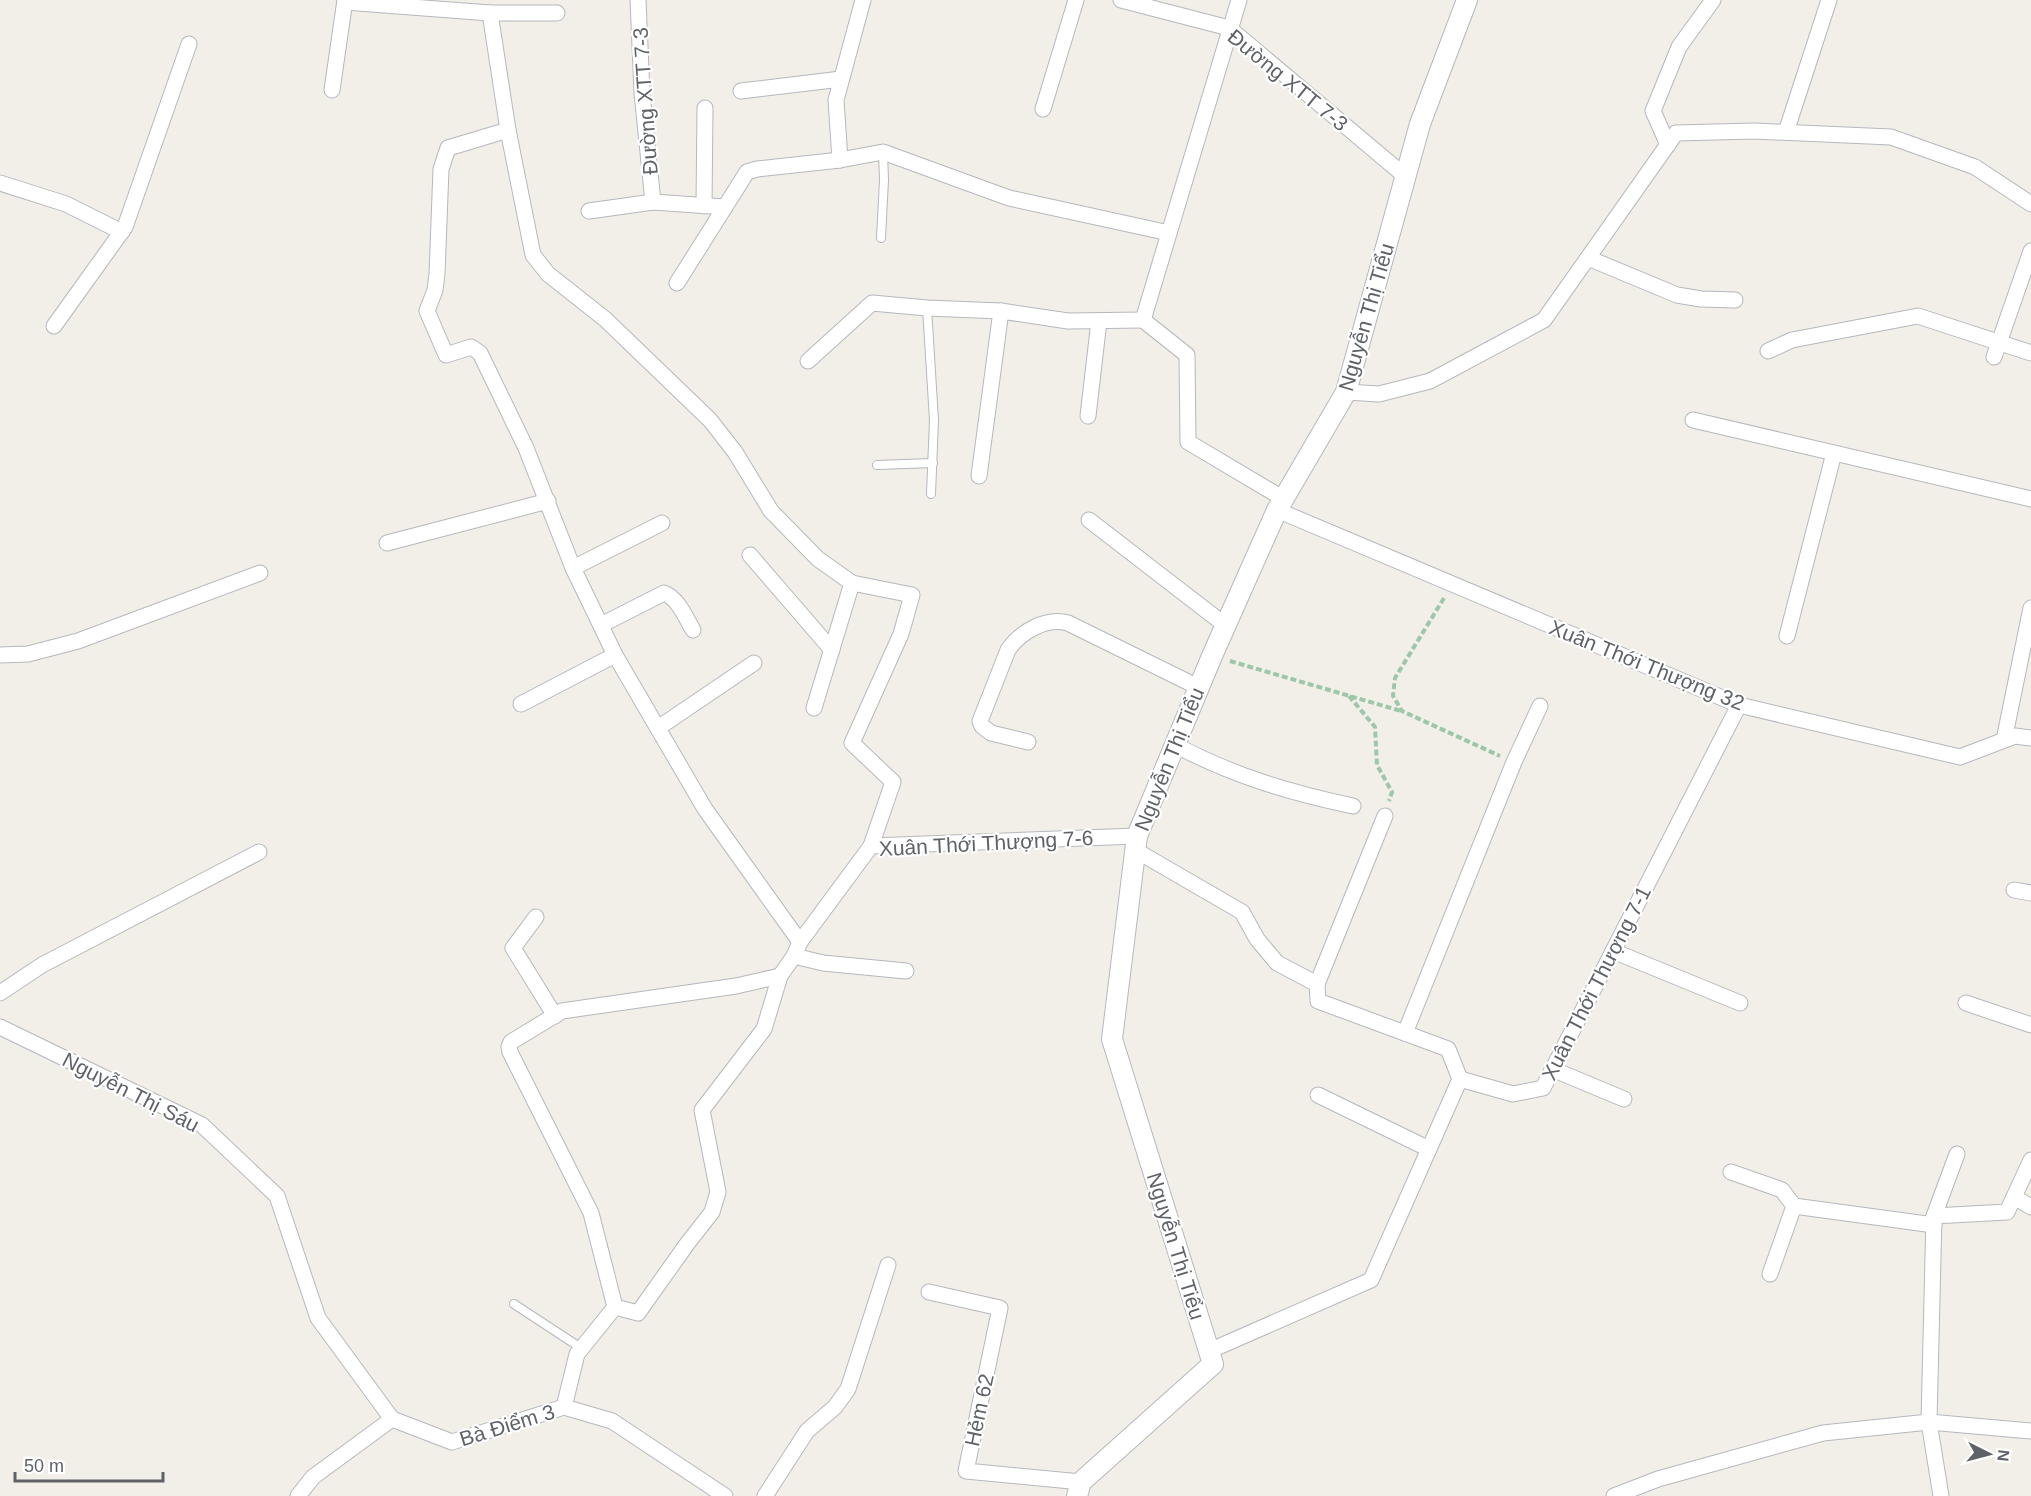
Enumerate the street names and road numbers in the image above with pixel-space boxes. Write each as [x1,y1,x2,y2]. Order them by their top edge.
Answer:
street label: Đường XTT 7-3 [1223,25,1353,135]
street label: Đường XTT 7-3 [628,27,662,175]
street label: Nguyễn Thị Tiểu [1334,241,1398,393]
street label: Xuân Thới Thượng 32 [1546,615,1748,715]
street label: Nguyễn Thị Tiểu [1130,684,1208,834]
street label: Xuân Thới Thượng 7-6 [878,826,1094,860]
street label: Xuân Thới Thượng 7-1 [1537,882,1655,1084]
street label: Nguyễn Thị Sáu [59,1048,203,1136]
street label: Nguyễn Thị Tiểu [1143,1170,1209,1322]
street label: Hẻm 62 [960,1372,998,1448]
street label: Bà Điểm 3 [457,1400,557,1450]

